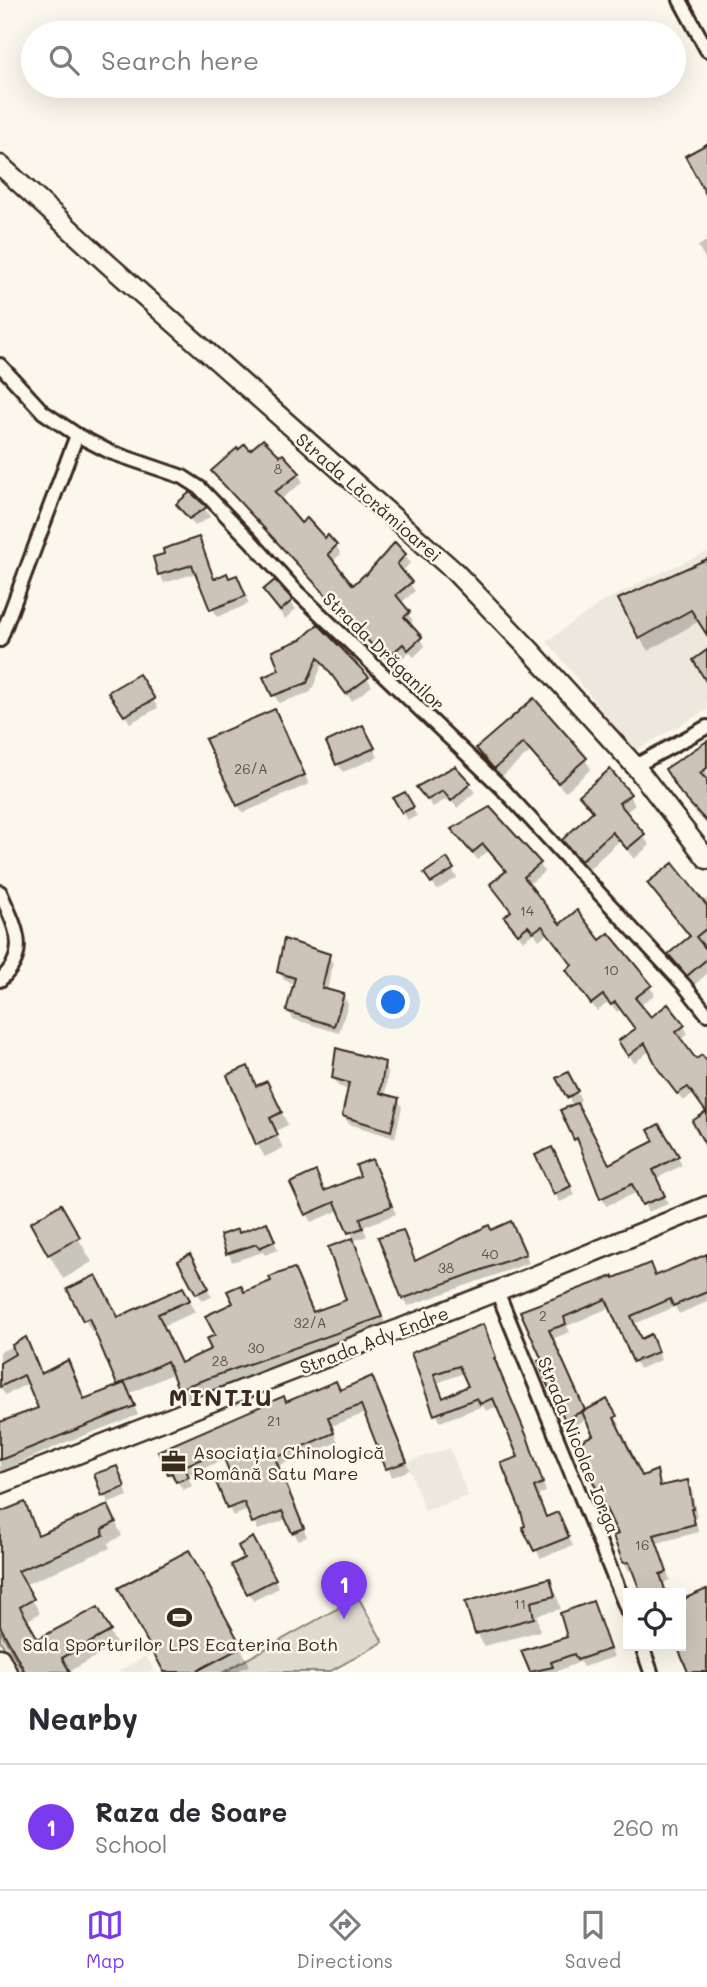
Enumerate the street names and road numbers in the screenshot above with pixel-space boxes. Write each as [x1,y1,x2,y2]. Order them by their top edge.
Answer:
street label: Strada Lăcrămioarei [291,427,447,567]
street label: Strada Drăganilor [318,587,450,715]
street label: Strada Ady Endre [296,1301,452,1379]
street label: Strada Nicolae Iorga [533,1353,625,1537]

